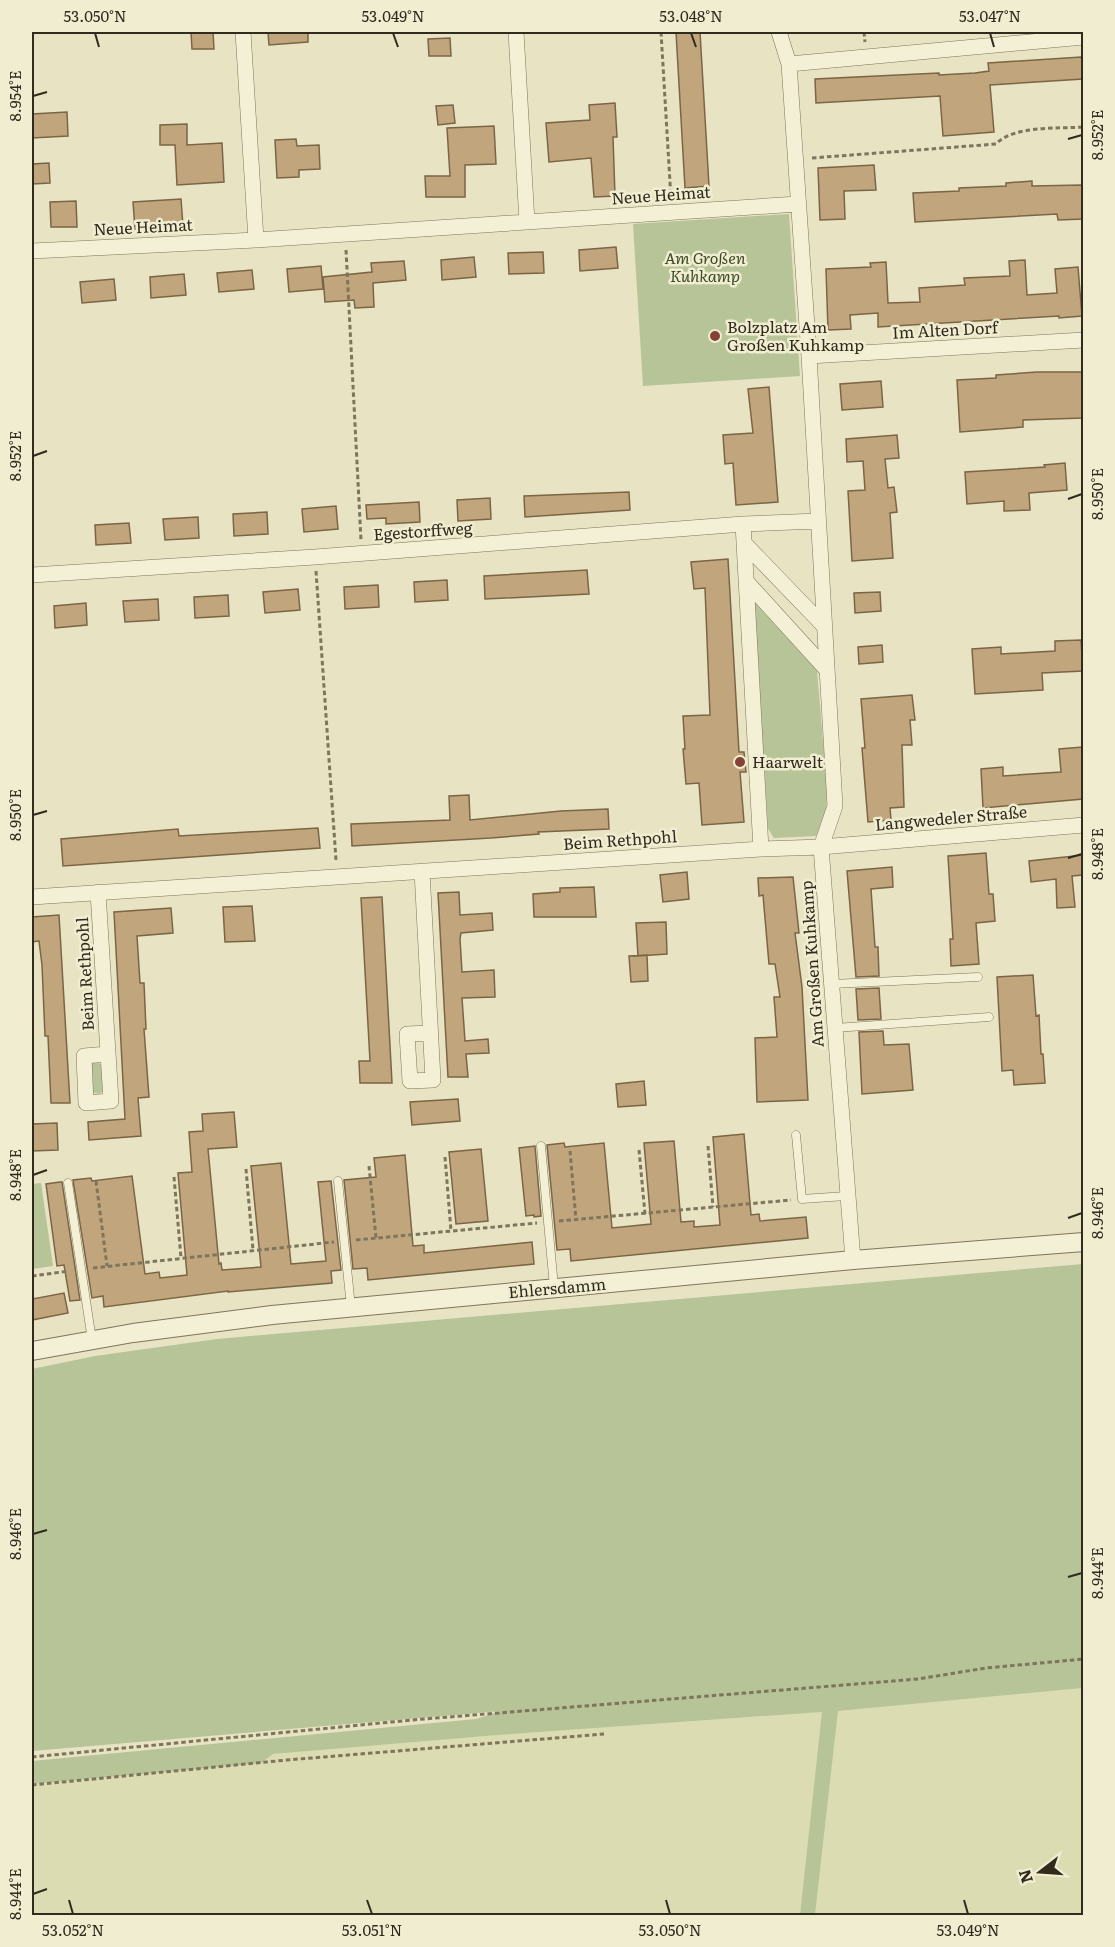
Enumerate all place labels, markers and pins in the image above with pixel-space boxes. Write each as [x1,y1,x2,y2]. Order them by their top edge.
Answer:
place label: Bolzplatz Am Großen Kuhkamp [727,314,864,356]
marker: Bolzplatz Am Großen Kuhkamp [708,329,722,343]
place label: Haarwelt [752,749,824,773]
marker: Haarwelt [733,755,747,769]

